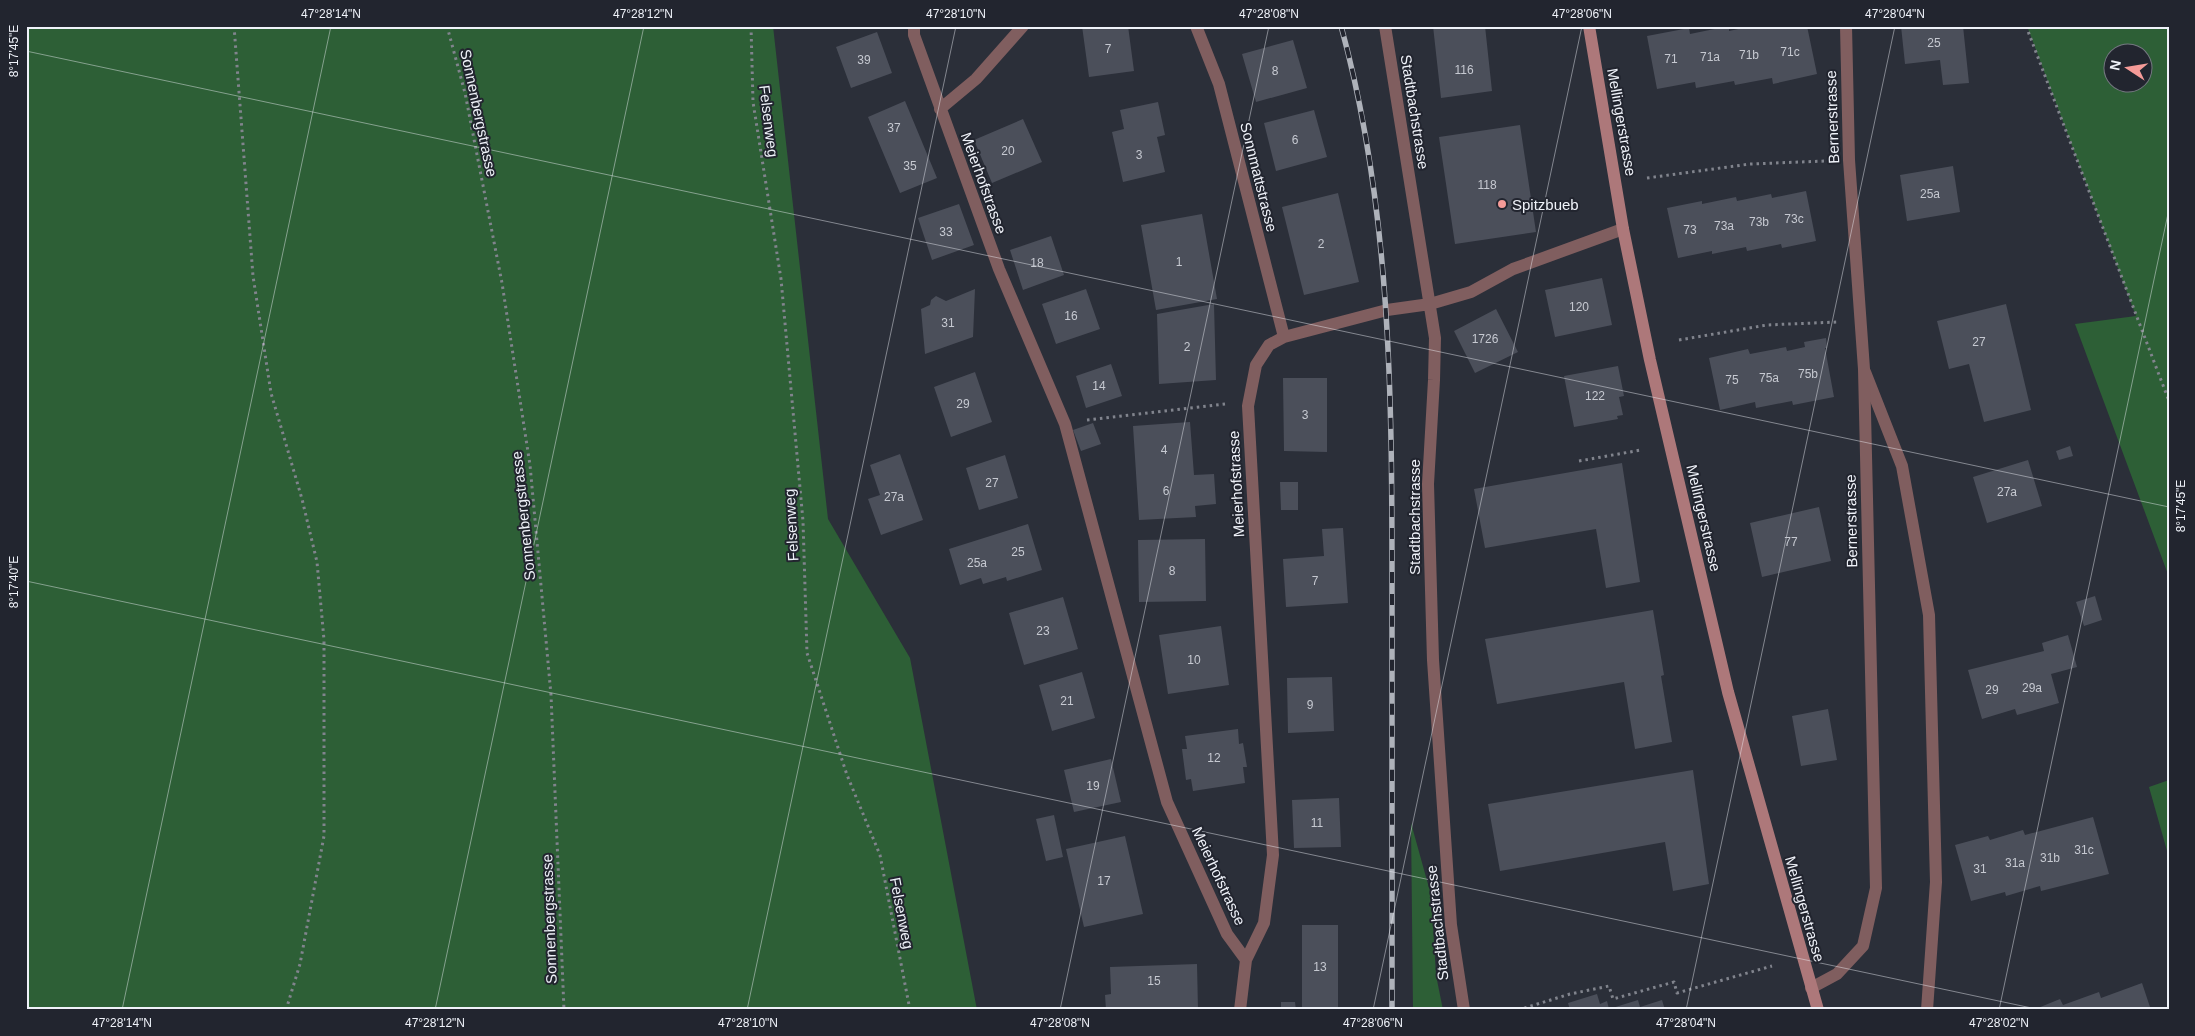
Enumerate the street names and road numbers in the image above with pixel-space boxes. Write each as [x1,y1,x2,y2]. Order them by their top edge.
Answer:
street label: Sonnenbergstrasse [457,48,501,178]
street label: Stadtbachstrasse [1398,53,1432,171]
street label: Mellingerstrasse [1604,67,1640,177]
street label: Bernerstrasse [1822,70,1842,164]
street label: Felsenweg [756,84,782,158]
street label: Sonnmattstrasse [1237,120,1281,234]
street label: Meierhofstrasse [958,130,1010,236]
street label: Meierhofstrasse [1225,430,1247,538]
street label: Sonnenbergstrasse [508,450,538,582]
street label: Stadtbachstrasse [1406,459,1423,575]
street label: Mellingerstrasse [1683,463,1725,573]
street label: Bernerstrasse [1842,474,1860,568]
street label: Felsenweg [781,488,801,562]
street label: Meierhofstrasse [1189,824,1249,928]
street label: Sonnenbergstrasse [538,854,560,984]
street label: Mellingerstrasse [1782,854,1828,964]
street label: Stadtbachstrasse [1422,864,1452,982]
street label: Felsenweg [887,876,917,950]

